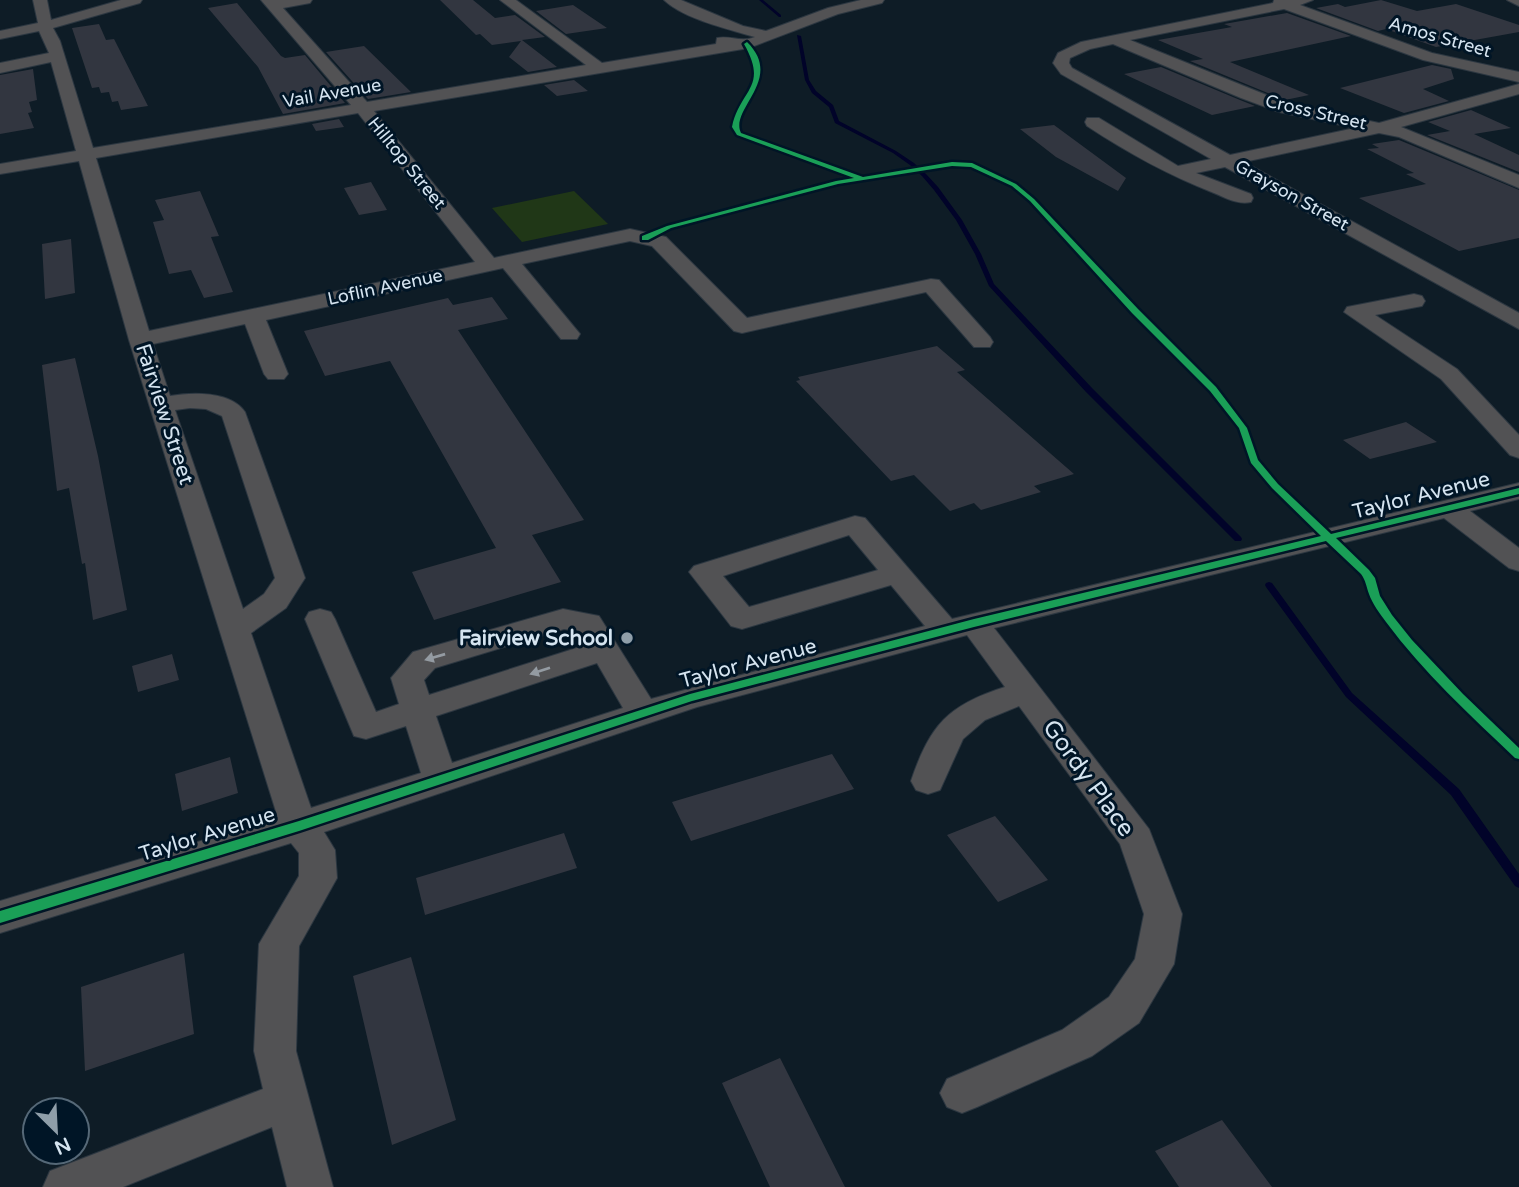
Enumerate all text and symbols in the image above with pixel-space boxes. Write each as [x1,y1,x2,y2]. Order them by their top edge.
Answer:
street label: Amos Street [1386,12,1494,62]
street label: Vail Avenue [281,74,383,112]
street label: Cross Street [1263,90,1369,134]
street label: Hilltop Street [363,113,451,214]
street label: Grayson Street [1231,155,1353,235]
street label: Loflin Avenue [325,264,445,310]
street label: Fairview Street [130,341,199,488]
street label: Taylor Avenue [1350,466,1492,525]
place label: Fairview School [459,626,613,651]
marker: Fairview School [619,630,635,646]
street label: Taylor Avenue [677,633,819,694]
one-way arrow [425,652,446,662]
one-way arrow [529,667,550,677]
street label: Gordy Place [1036,714,1141,842]
street label: Taylor Avenue [136,802,278,867]
north arrow [21,1096,91,1166]
text: N [51,1132,74,1159]

